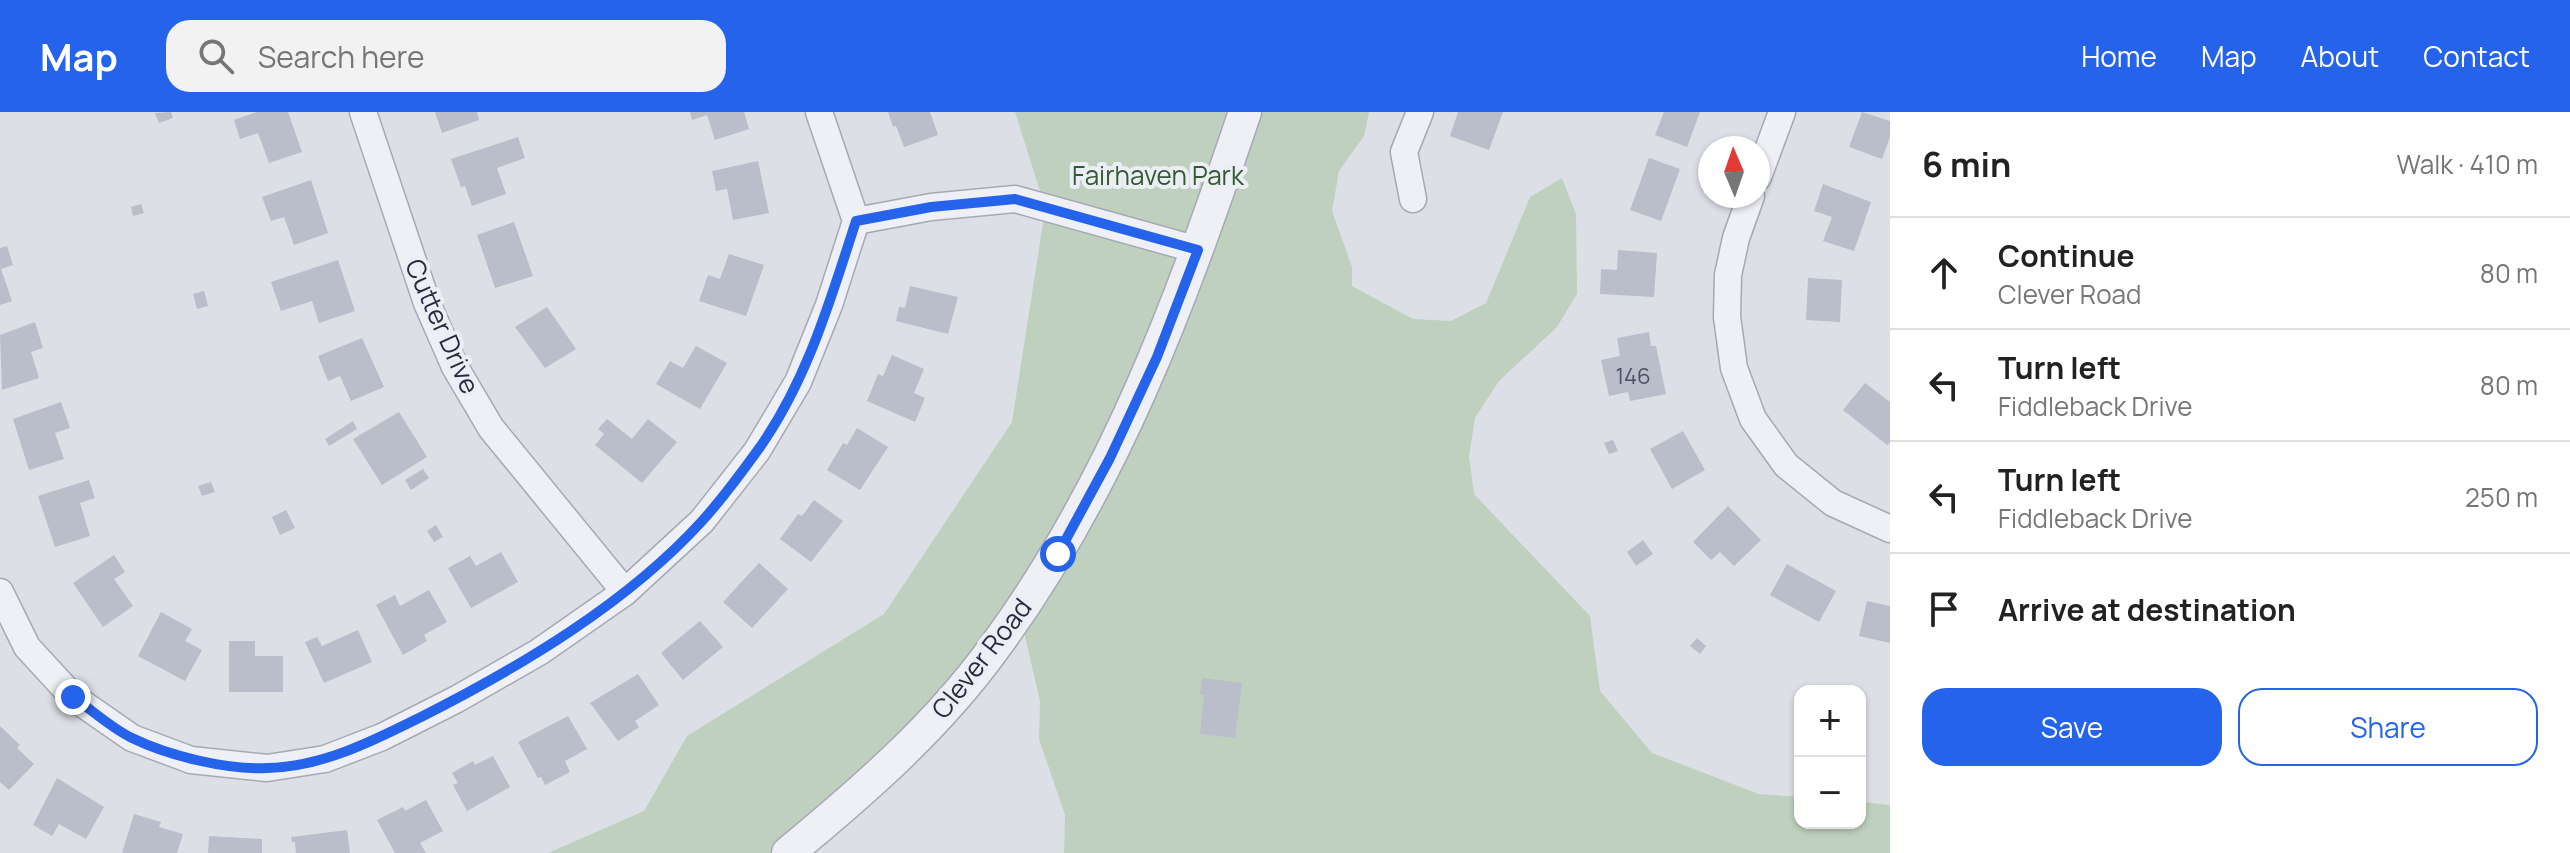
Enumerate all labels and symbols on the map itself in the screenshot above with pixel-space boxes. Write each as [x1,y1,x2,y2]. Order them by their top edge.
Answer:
north arrow [1698,136,1770,208]
park label: Fairhaven Park [1072,157,1245,193]
street label: Cutter Drive [397,253,489,399]
house number: 146 [1615,361,1651,391]
route start [1040,536,1076,572]
street label: Clever Road [923,590,1039,726]
route end [55,679,91,715]

